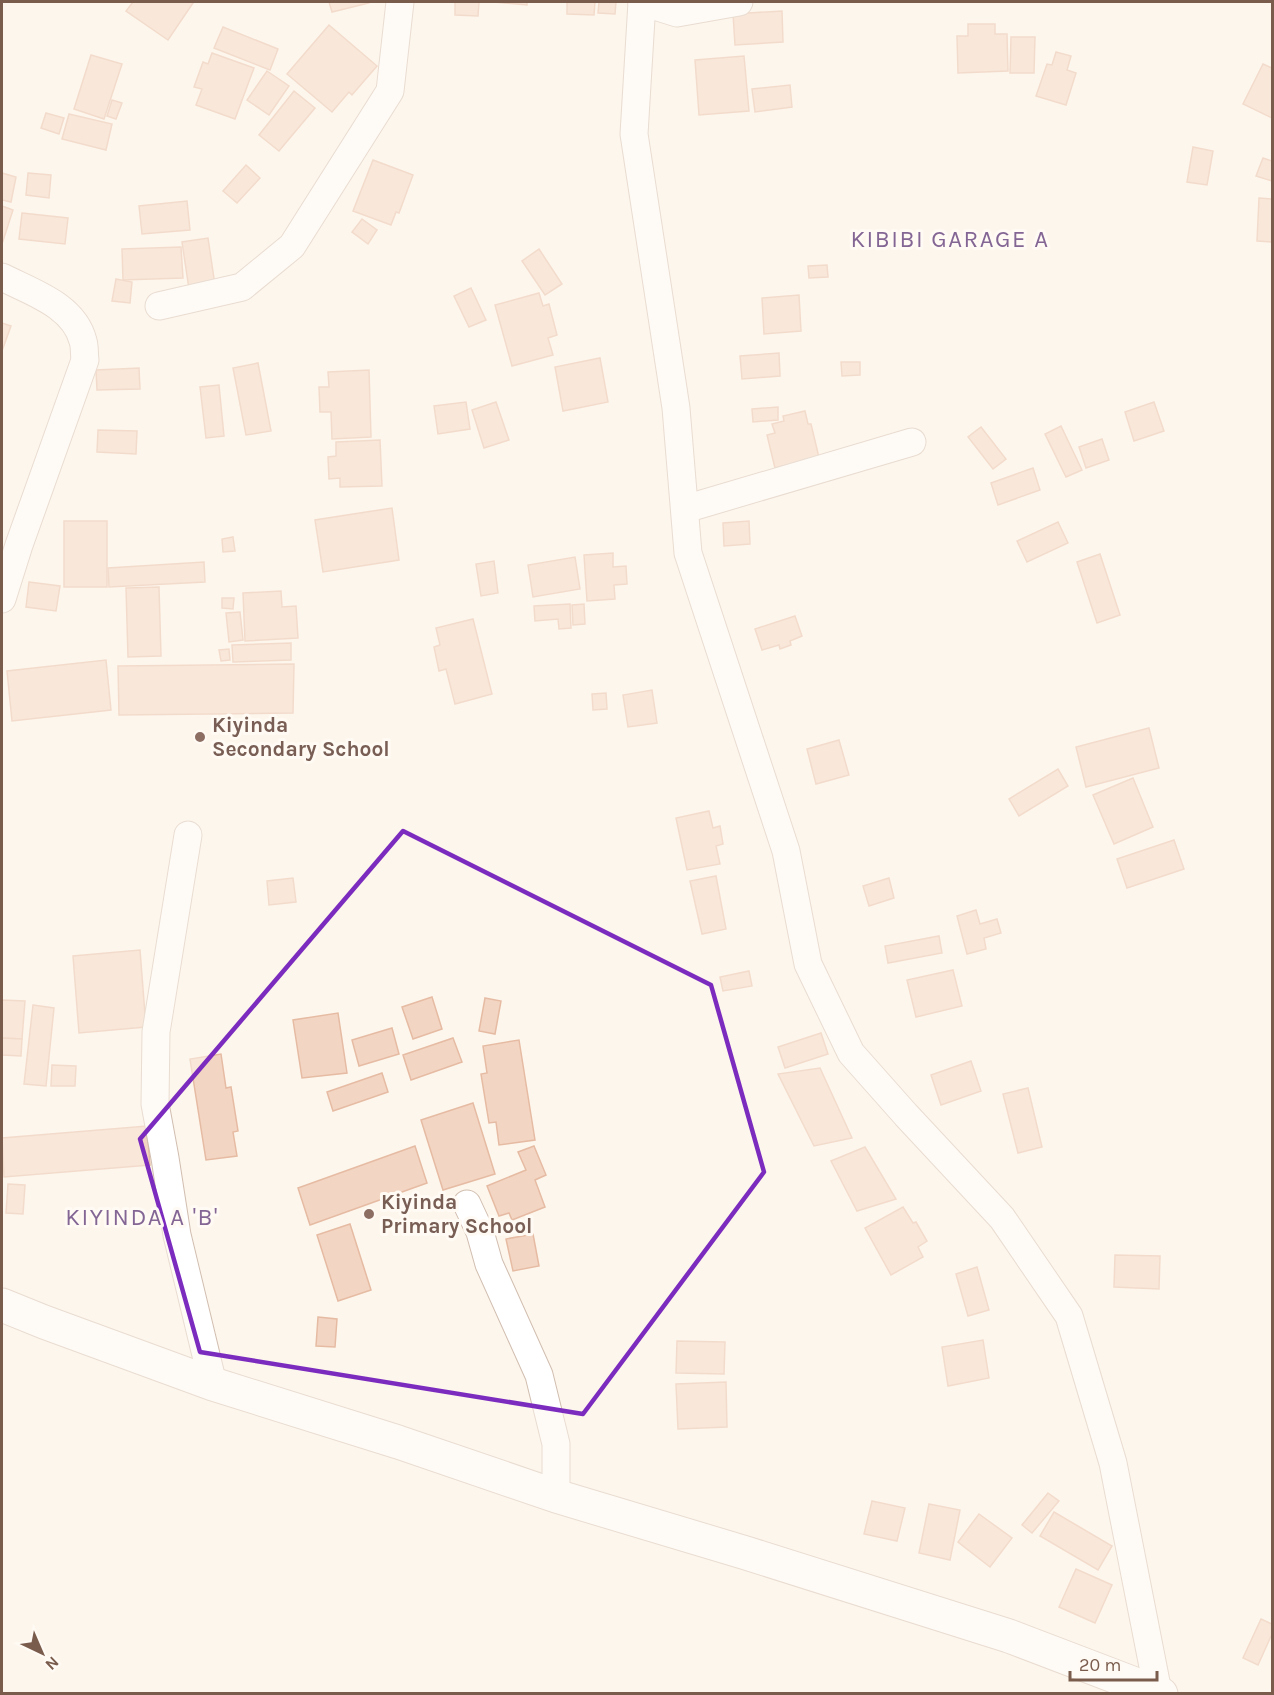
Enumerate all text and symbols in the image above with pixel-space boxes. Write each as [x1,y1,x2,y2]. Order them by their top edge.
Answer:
district label: KIBIBI GARAGE A [851,225,1049,253]
place label: Kiyinda Secondary School [212,713,390,761]
marker: Kiyinda Secondary School [193,730,207,744]
place label: Kiyinda Primary School [381,1190,532,1238]
district label: KIYINDA A 'B' [65,1203,219,1231]
marker: Kiyinda Primary School [362,1207,376,1221]
north arrow [12,1623,72,1683]
scale bar [1070,1644,1157,1682]
text: N [41,1653,63,1674]
text: 20 m [1079,1654,1121,1676]

